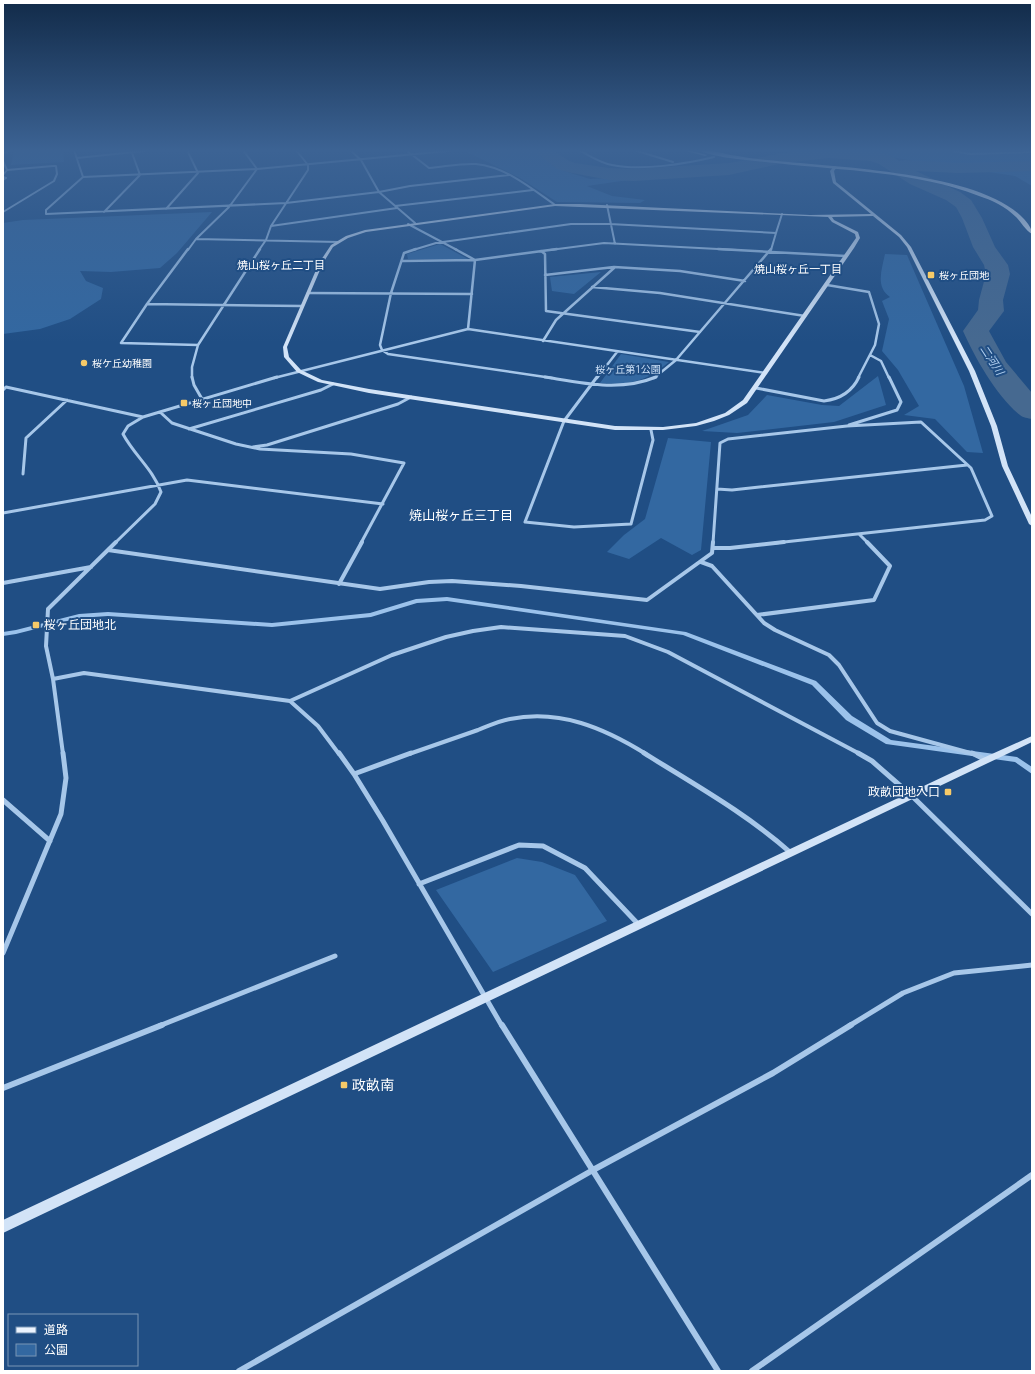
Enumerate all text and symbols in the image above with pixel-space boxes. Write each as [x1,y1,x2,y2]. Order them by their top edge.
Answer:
district label: 焼山桜ヶ丘二丁目 [237,257,325,272]
district label: 焼山桜ヶ丘一丁目 [754,261,842,276]
place label: 桜ヶ丘団地 [939,268,990,282]
marker: 桜ヶ丘団地 [926,270,936,280]
water label: 二河川 [977,342,1008,378]
place label: 桜ケ丘幼稚園 [92,356,152,370]
marker: 桜ケ丘幼稚園 [79,358,89,368]
park label: 桜ヶ丘第1公園 [595,362,661,376]
place label: 桜ヶ丘団地中 [192,396,252,410]
marker: 桜ヶ丘団地中 [179,398,189,408]
district label: 焼山桜ヶ丘三丁目 [409,506,513,524]
place label: 桜ヶ丘団地北 [44,616,116,633]
marker: 桜ヶ丘団地北 [31,620,41,630]
place label: 政畝団地入口 [868,783,940,800]
marker: 政畝団地入口 [943,787,953,797]
place label: 政畝南 [352,1075,394,1094]
marker: 政畝南 [339,1080,349,1090]
legend [8,1314,138,1366]
text: 道路 [44,1321,68,1338]
text: 公園 [44,1341,68,1358]

